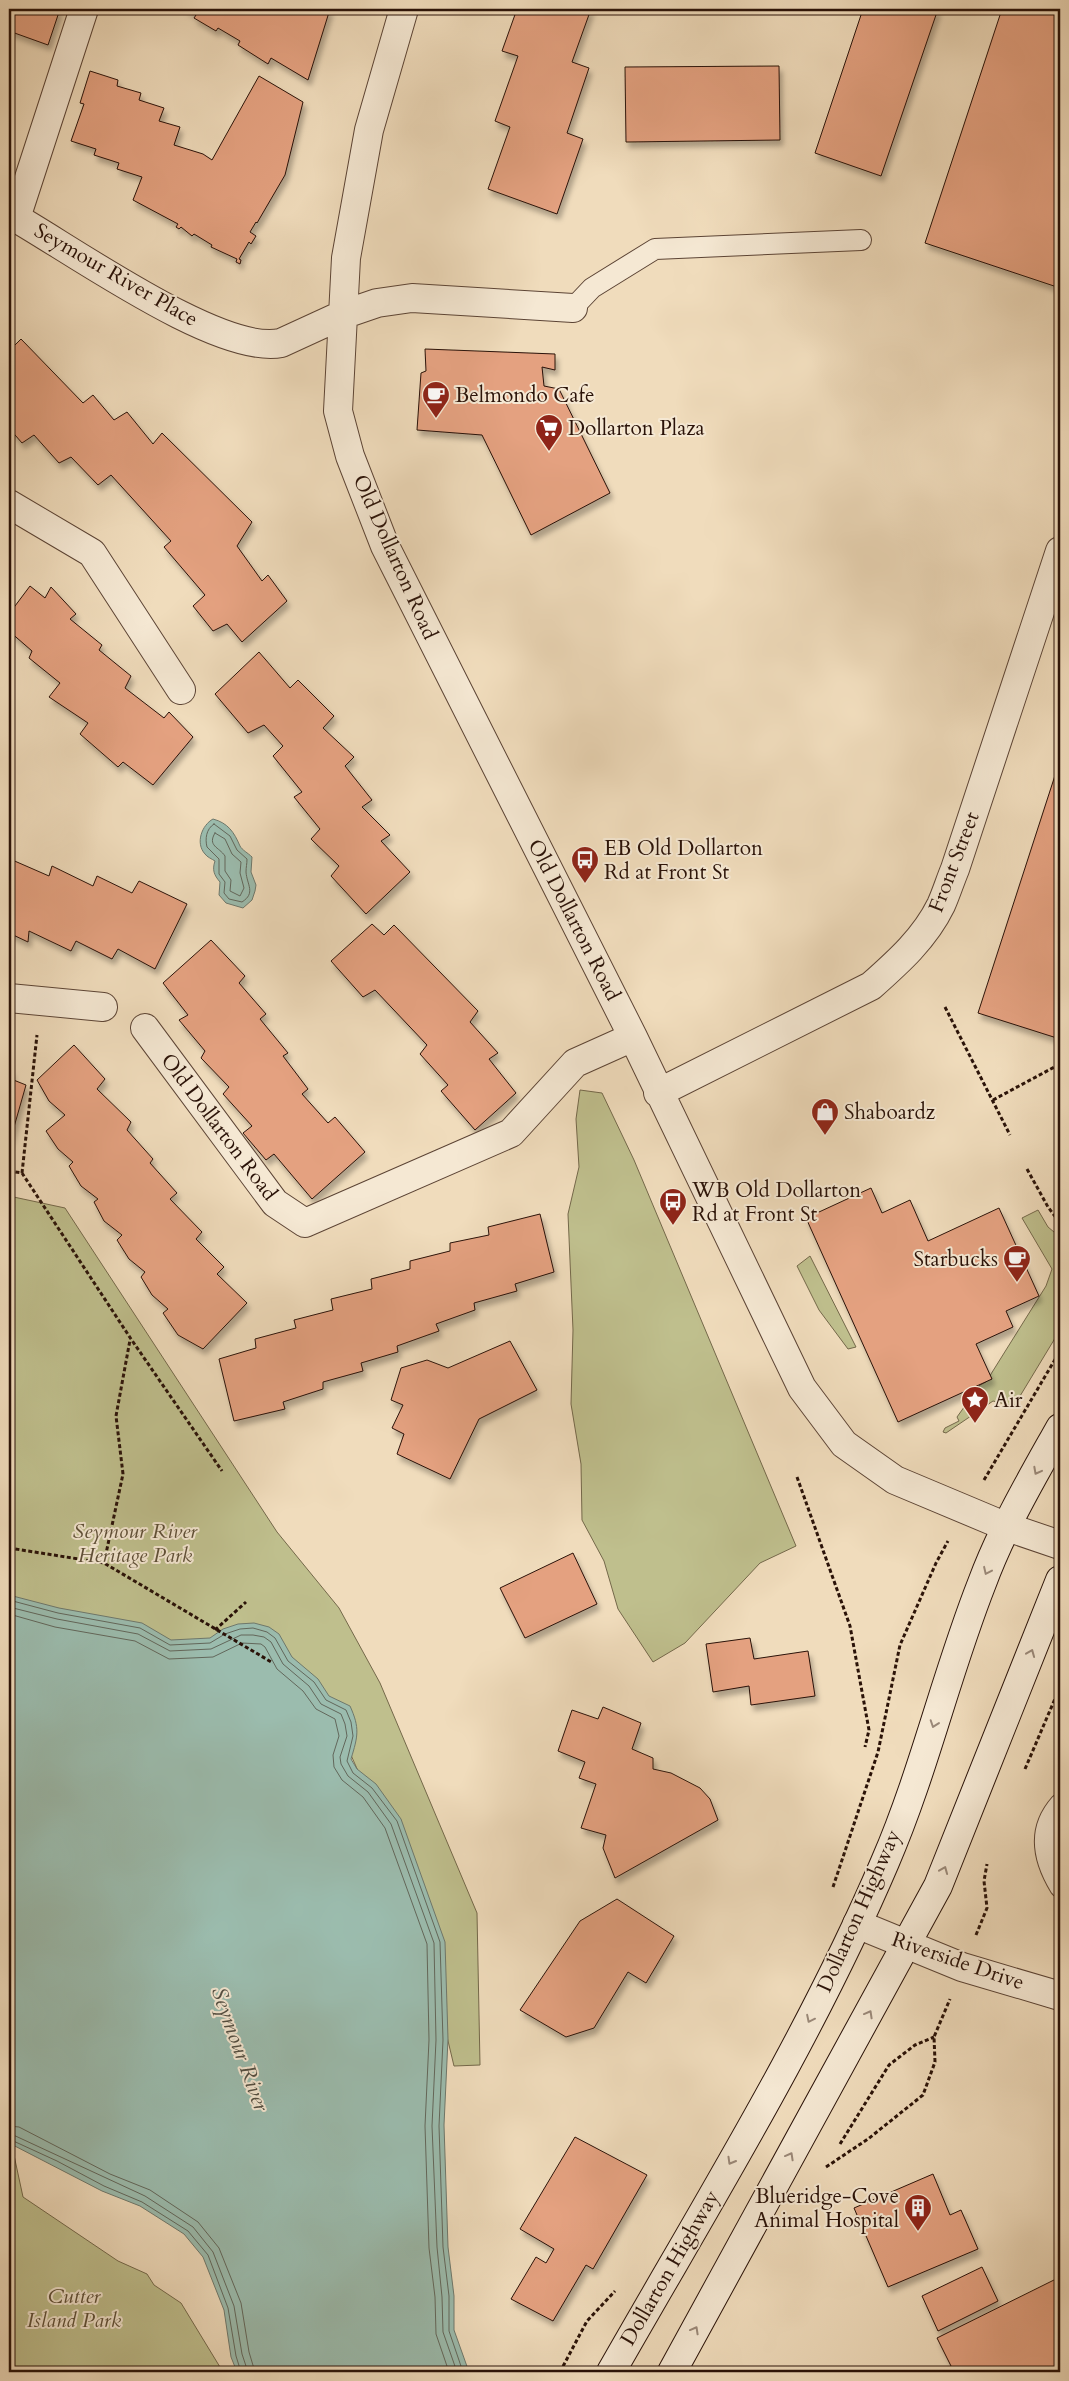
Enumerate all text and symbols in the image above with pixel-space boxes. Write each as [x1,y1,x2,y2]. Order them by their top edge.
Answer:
street label: Seymour River Place [29,216,203,334]
cafe icon: Belmondo Cafe [421,380,451,419]
place label: Belmondo Cafe [455,381,594,410]
supermarket icon: Dollarton Plaza [534,413,564,452]
place label: Dollarton Plaza [568,414,705,443]
street label: Old Dollarton Road [346,470,444,644]
street label: Front Street [922,807,987,917]
street label: Old Dollarton Road [521,834,627,1006]
place label: EB Old Dollarton Rd at Front St [604,834,763,887]
bus stop icon: EB Old Dollarton Rd at Front St [570,845,600,884]
street label: Old Dollarton Road [154,1047,284,1207]
shop icon: Shaboardz [810,1097,840,1136]
place label: Shaboardz [844,1098,936,1127]
place label: WB Old Dollarton Rd at Front St [691,1176,861,1229]
bus stop icon: WB Old Dollarton Rd at Front St [658,1187,688,1226]
cafe icon: Starbucks [1002,1244,1032,1283]
place label: Starbucks [913,1245,998,1274]
place icon: Air [960,1385,990,1424]
place label: Air [994,1386,1023,1415]
one-way arrow [1033,1466,1043,1475]
park label: Seymour River Heritage Park [73,1517,198,1570]
one-way arrow [983,1566,993,1575]
one-way arrow [1025,1649,1035,1658]
one-way arrow [929,1720,939,1728]
street label: Dollarton Highway [810,1825,908,1997]
one-way arrow [938,1866,948,1875]
street label: Riverside Drive [888,1925,1028,1997]
water label: Seymour River [204,1983,277,2116]
one-way arrow [863,2010,873,2019]
one-way arrow [806,2014,816,2023]
one-way arrow [784,2153,794,2162]
one-way arrow [728,2156,738,2165]
place label: Blueridge-Cove Animal Hospital [754,2182,899,2235]
street label: Dollarton Highway [614,2185,726,2351]
building icon: Blueridge-Cove Animal Hospital [903,2193,933,2232]
park label: Cutter Island Park [27,2282,122,2335]
one-way arrow [689,2326,699,2335]

